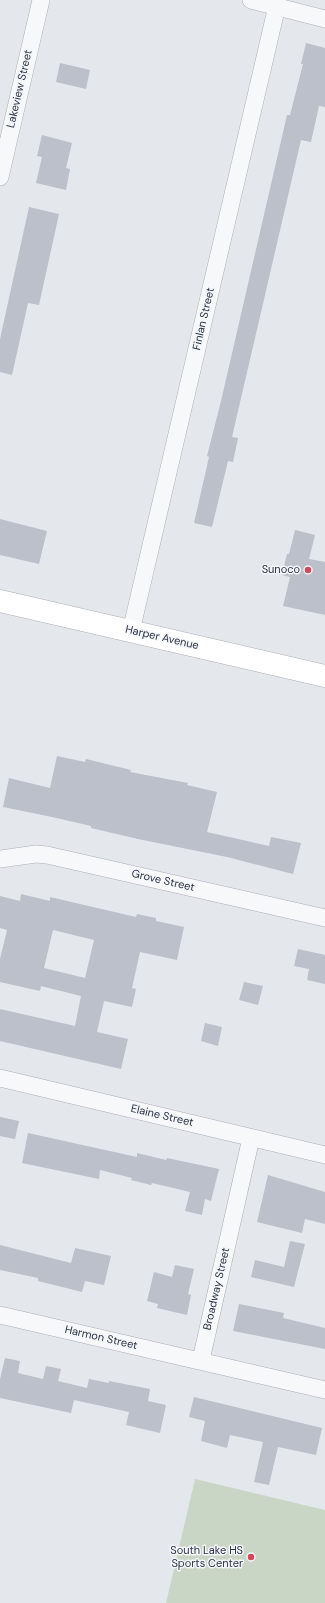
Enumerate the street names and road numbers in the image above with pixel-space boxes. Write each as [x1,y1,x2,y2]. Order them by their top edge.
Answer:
street label: Lakeview Street [5,49,35,129]
street label: Finlan Street [190,286,218,352]
street label: Harper Avenue [124,623,200,653]
street label: Grove Street [130,867,196,895]
street label: Elaine Street [129,1102,195,1130]
street label: Broadway Street [201,1247,233,1331]
street label: Harmon Street [63,1323,139,1353]

